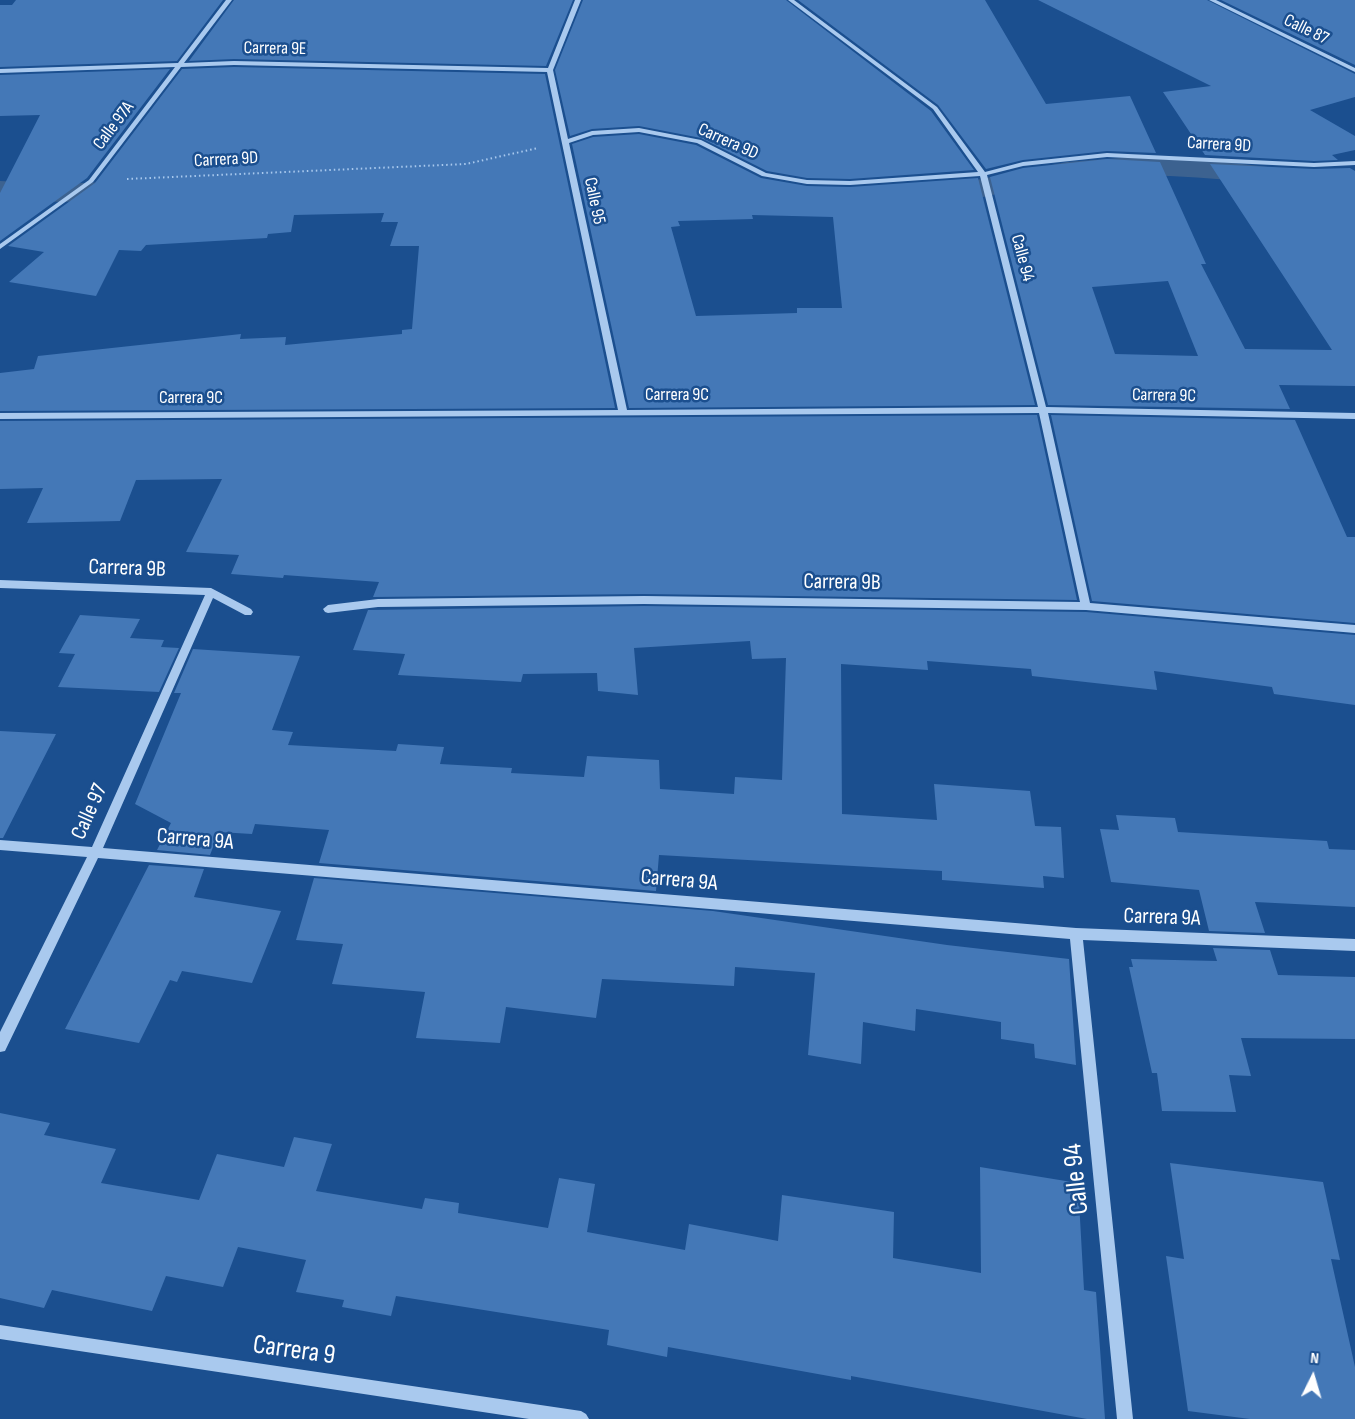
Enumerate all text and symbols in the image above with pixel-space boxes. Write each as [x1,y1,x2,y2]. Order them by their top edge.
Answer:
street label: Calle 87 [1280,10,1332,50]
street label: Carrera 9E [243,38,307,60]
street label: Calle 97A [89,98,139,154]
street label: Carrera 9D [694,119,762,165]
street label: Carrera 9D [1186,133,1252,157]
street label: Carrera 9D [193,148,259,172]
street label: Calle 95 [579,176,609,226]
street label: Calle 94 [1005,232,1039,284]
street label: Carrera 9C [645,384,709,406]
street label: Carrera 9C [1132,385,1196,407]
street label: Carrera 9C [159,387,223,409]
street label: Carrera 9B [88,554,166,584]
street label: Carrera 9B [803,569,881,597]
street label: Calle 97 [66,780,114,844]
street label: Carrera 9A [156,823,234,857]
street label: Carrera 9A [640,864,718,898]
street label: Carrera 9A [1123,903,1201,933]
street label: Calle 94 [1057,1142,1097,1216]
street label: Carrera 9 [251,1329,337,1373]
north arrow [1283,1347,1343,1407]
text: N [1310,1349,1320,1368]

